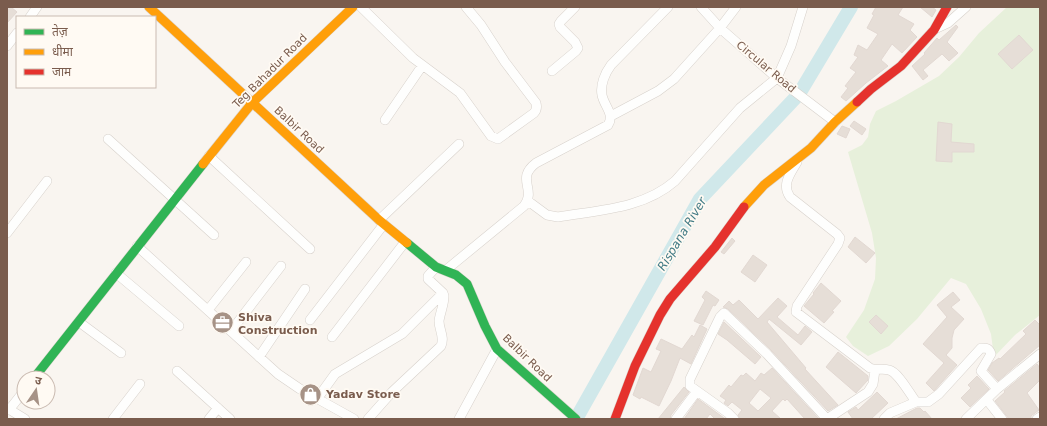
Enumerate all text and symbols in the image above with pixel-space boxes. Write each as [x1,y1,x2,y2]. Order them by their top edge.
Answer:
legend [16,16,156,88]
text: तेज़ [52,24,69,39]
street label: Teg Bahadur Road [229,31,310,112]
street label: Circular Road [734,38,798,96]
text: धीमा [52,44,74,59]
text: जाम [52,65,72,79]
street label: Balbir Road [272,104,326,156]
water label: Rispana River [655,194,710,273]
office icon: Shiva Construction [209,310,235,336]
place label: Shiva Construction [238,311,317,337]
street label: Balbir Road [500,331,554,385]
north arrow [16,370,56,410]
text: उ [34,374,43,388]
shop icon: Yadav Store [297,381,323,407]
place label: Yadav Store [325,388,400,401]

